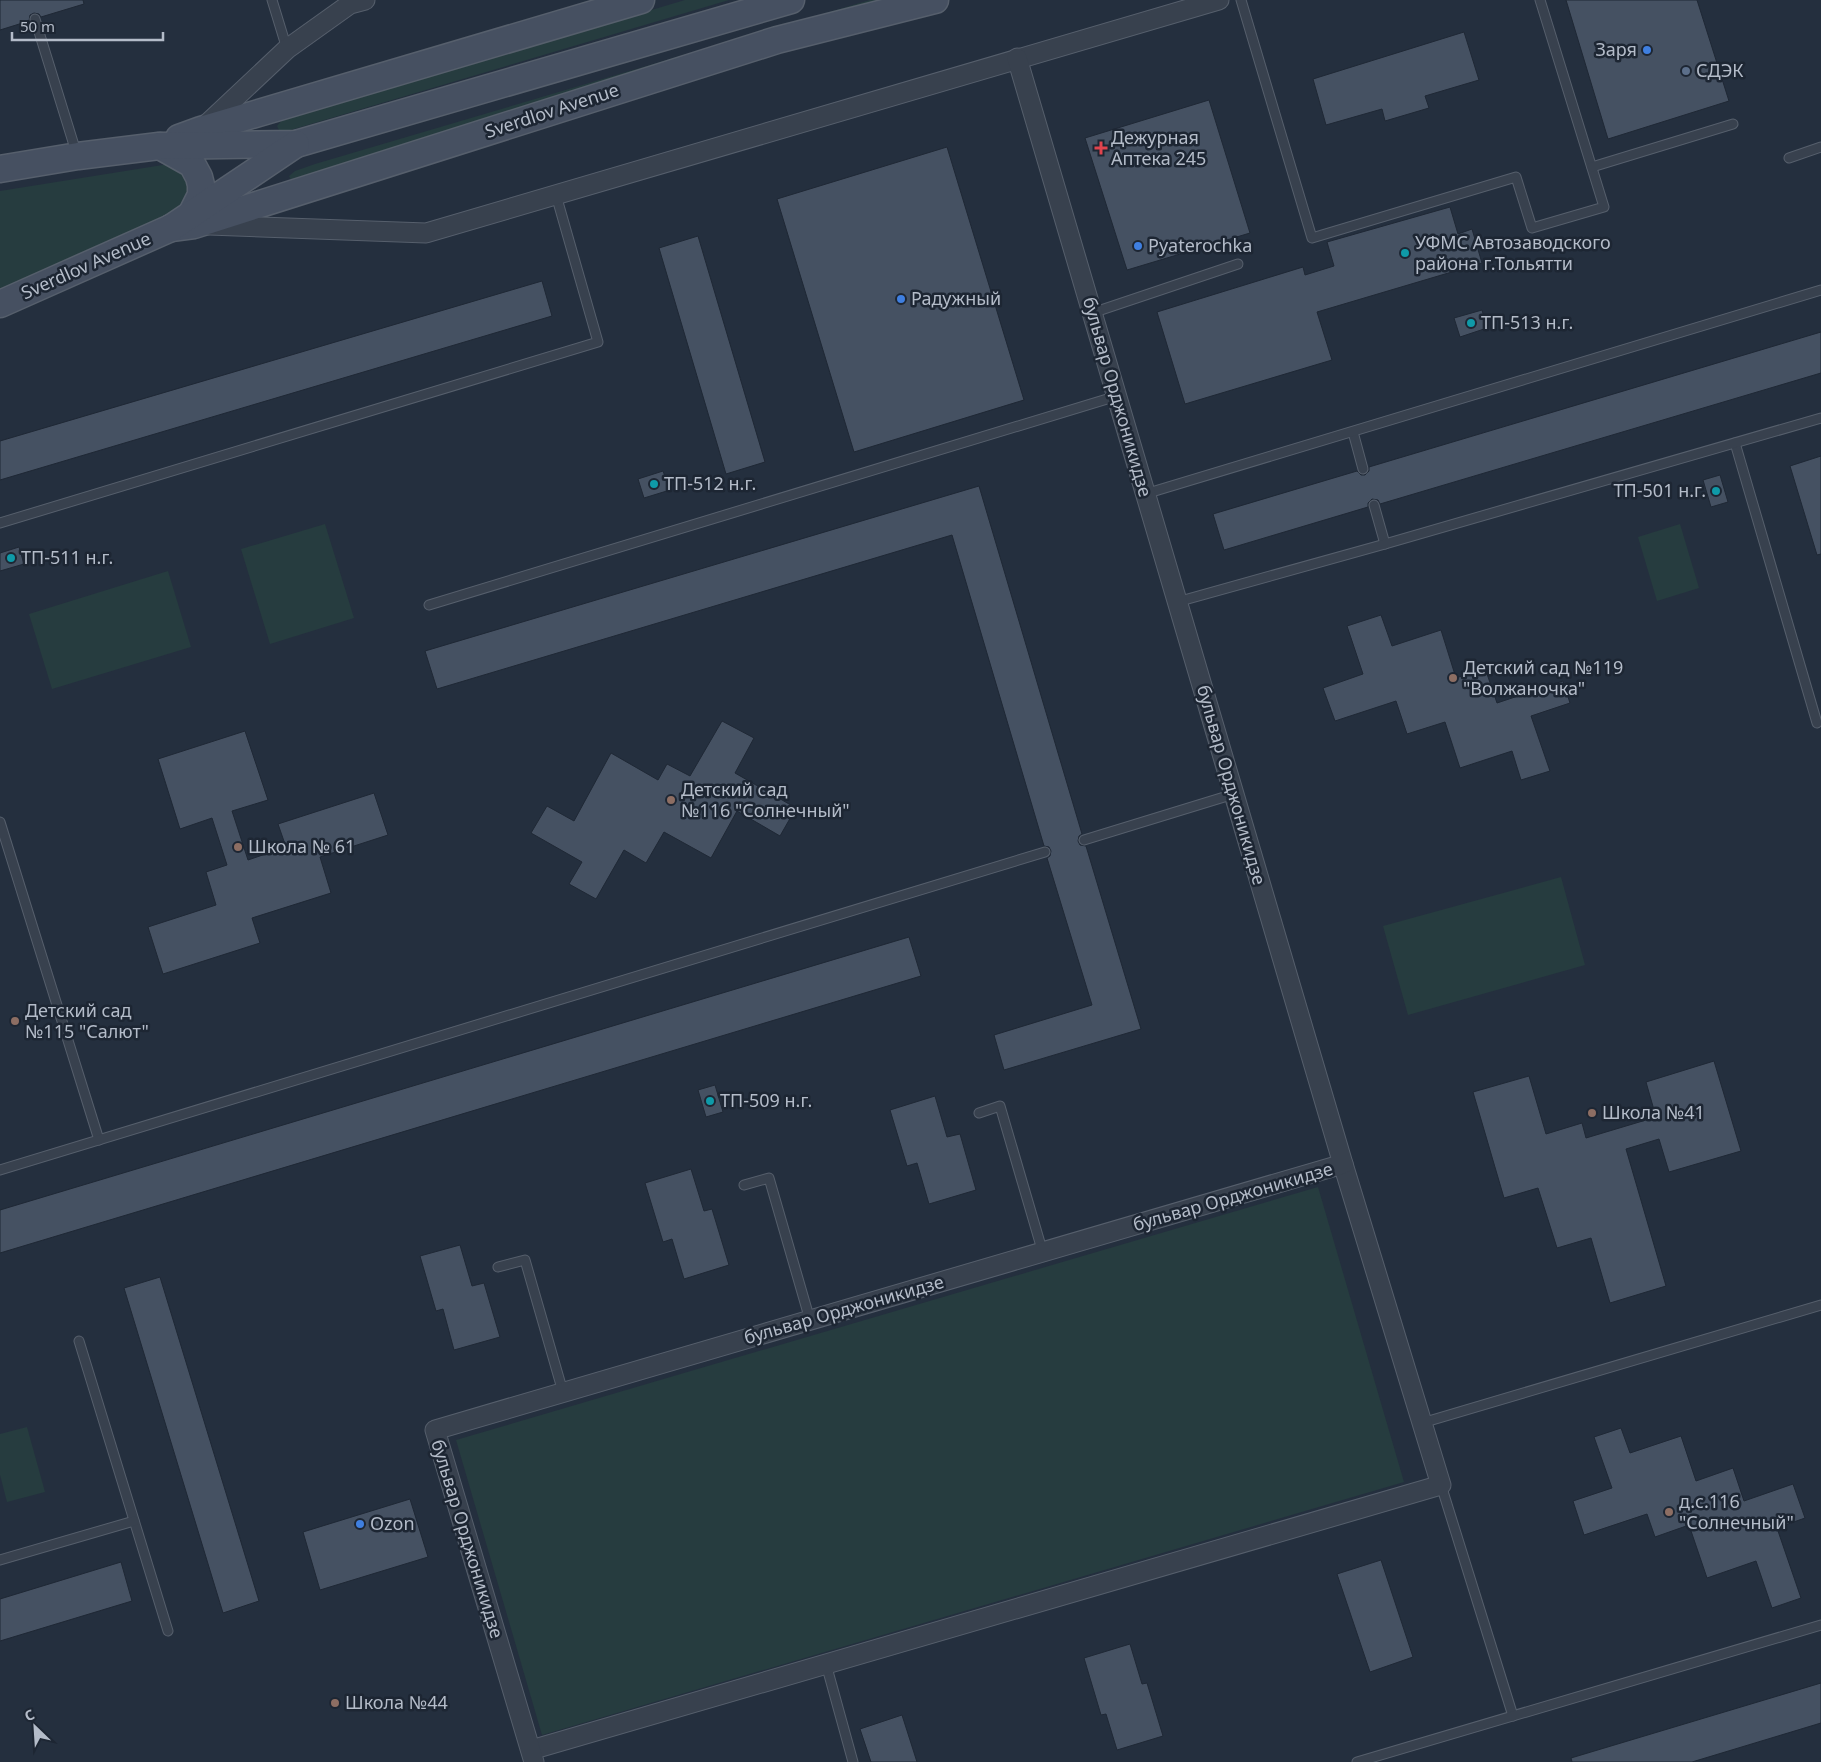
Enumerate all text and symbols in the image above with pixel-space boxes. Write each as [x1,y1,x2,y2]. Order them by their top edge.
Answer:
scale bar [12,10,164,42]
text: 50 m [20,16,55,36]
place label: Заря [1595,37,1637,61]
marker: Заря [1641,44,1653,56]
place label: СДЭК [1696,58,1744,82]
marker: СДЭК [1680,65,1692,77]
street label: Sverdlov Avenue [482,77,622,143]
place label: Дежурная Аптека 245 [1111,125,1206,170]
marker: Дежурная Аптека 245 [1095,142,1107,154]
street label: Sverdlov Avenue [17,226,154,304]
place label: УФМС Автозаводского района г.Тольятти [1415,230,1611,275]
place label: Pyaterochka [1148,233,1252,257]
marker: Pyaterochka [1132,240,1144,252]
marker: УФМС Автозаводского района г.Тольятти [1399,247,1411,259]
place label: Радужный [911,286,1001,310]
marker: Радужный [895,293,907,305]
street label: бульвар Орджоникидзе [1078,294,1158,499]
place label: ТП-513 н.г. [1481,310,1573,334]
marker: ТП-513 н.г. [1465,317,1477,329]
place label: ТП-512 н.г. [664,471,756,495]
marker: ТП-512 н.г. [648,478,660,490]
place label: ТП-501 н.г. [1614,478,1706,502]
marker: ТП-501 н.г. [1710,485,1722,497]
place label: ТП-511 н.г. [21,545,113,569]
marker: ТП-511 н.г. [5,552,17,564]
place label: Детский сад №119 "Волжаночка" [1463,655,1623,700]
marker: Детский сад №119 "Волжаночка" [1447,672,1459,684]
street label: бульвар Орджоникидзе [1192,682,1272,887]
place label: Детский сад №116 "Солнечный" [681,777,850,822]
marker: Детский сад №116 "Солнечный" [665,794,677,806]
place label: Школа № 61 [248,834,355,858]
marker: Школа № 61 [232,841,244,853]
place label: Детский сад №115 "Салют" [25,998,149,1043]
marker: Детский сад №115 "Салют" [9,1015,21,1027]
place label: ТП-509 н.г. [720,1088,812,1112]
marker: ТП-509 н.г. [704,1095,716,1107]
place label: Школа №41 [1602,1100,1705,1124]
marker: Школа №41 [1586,1107,1598,1119]
street label: бульвар Орджоникидзе [1130,1156,1335,1236]
street label: бульвар Орджоникидзе [741,1269,946,1349]
street label: бульвар Орджоникидзе [426,1436,510,1641]
place label: д.с.116 "Солнечный" [1679,1489,1794,1534]
marker: д.с.116 "Солнечный" [1663,1506,1675,1518]
place label: Ozon [370,1511,415,1535]
marker: Ozon [354,1518,366,1530]
place label: Школа №44 [345,1690,448,1714]
marker: Школа №44 [329,1697,341,1709]
north arrow [10,1702,60,1752]
text: С [21,1704,37,1725]

